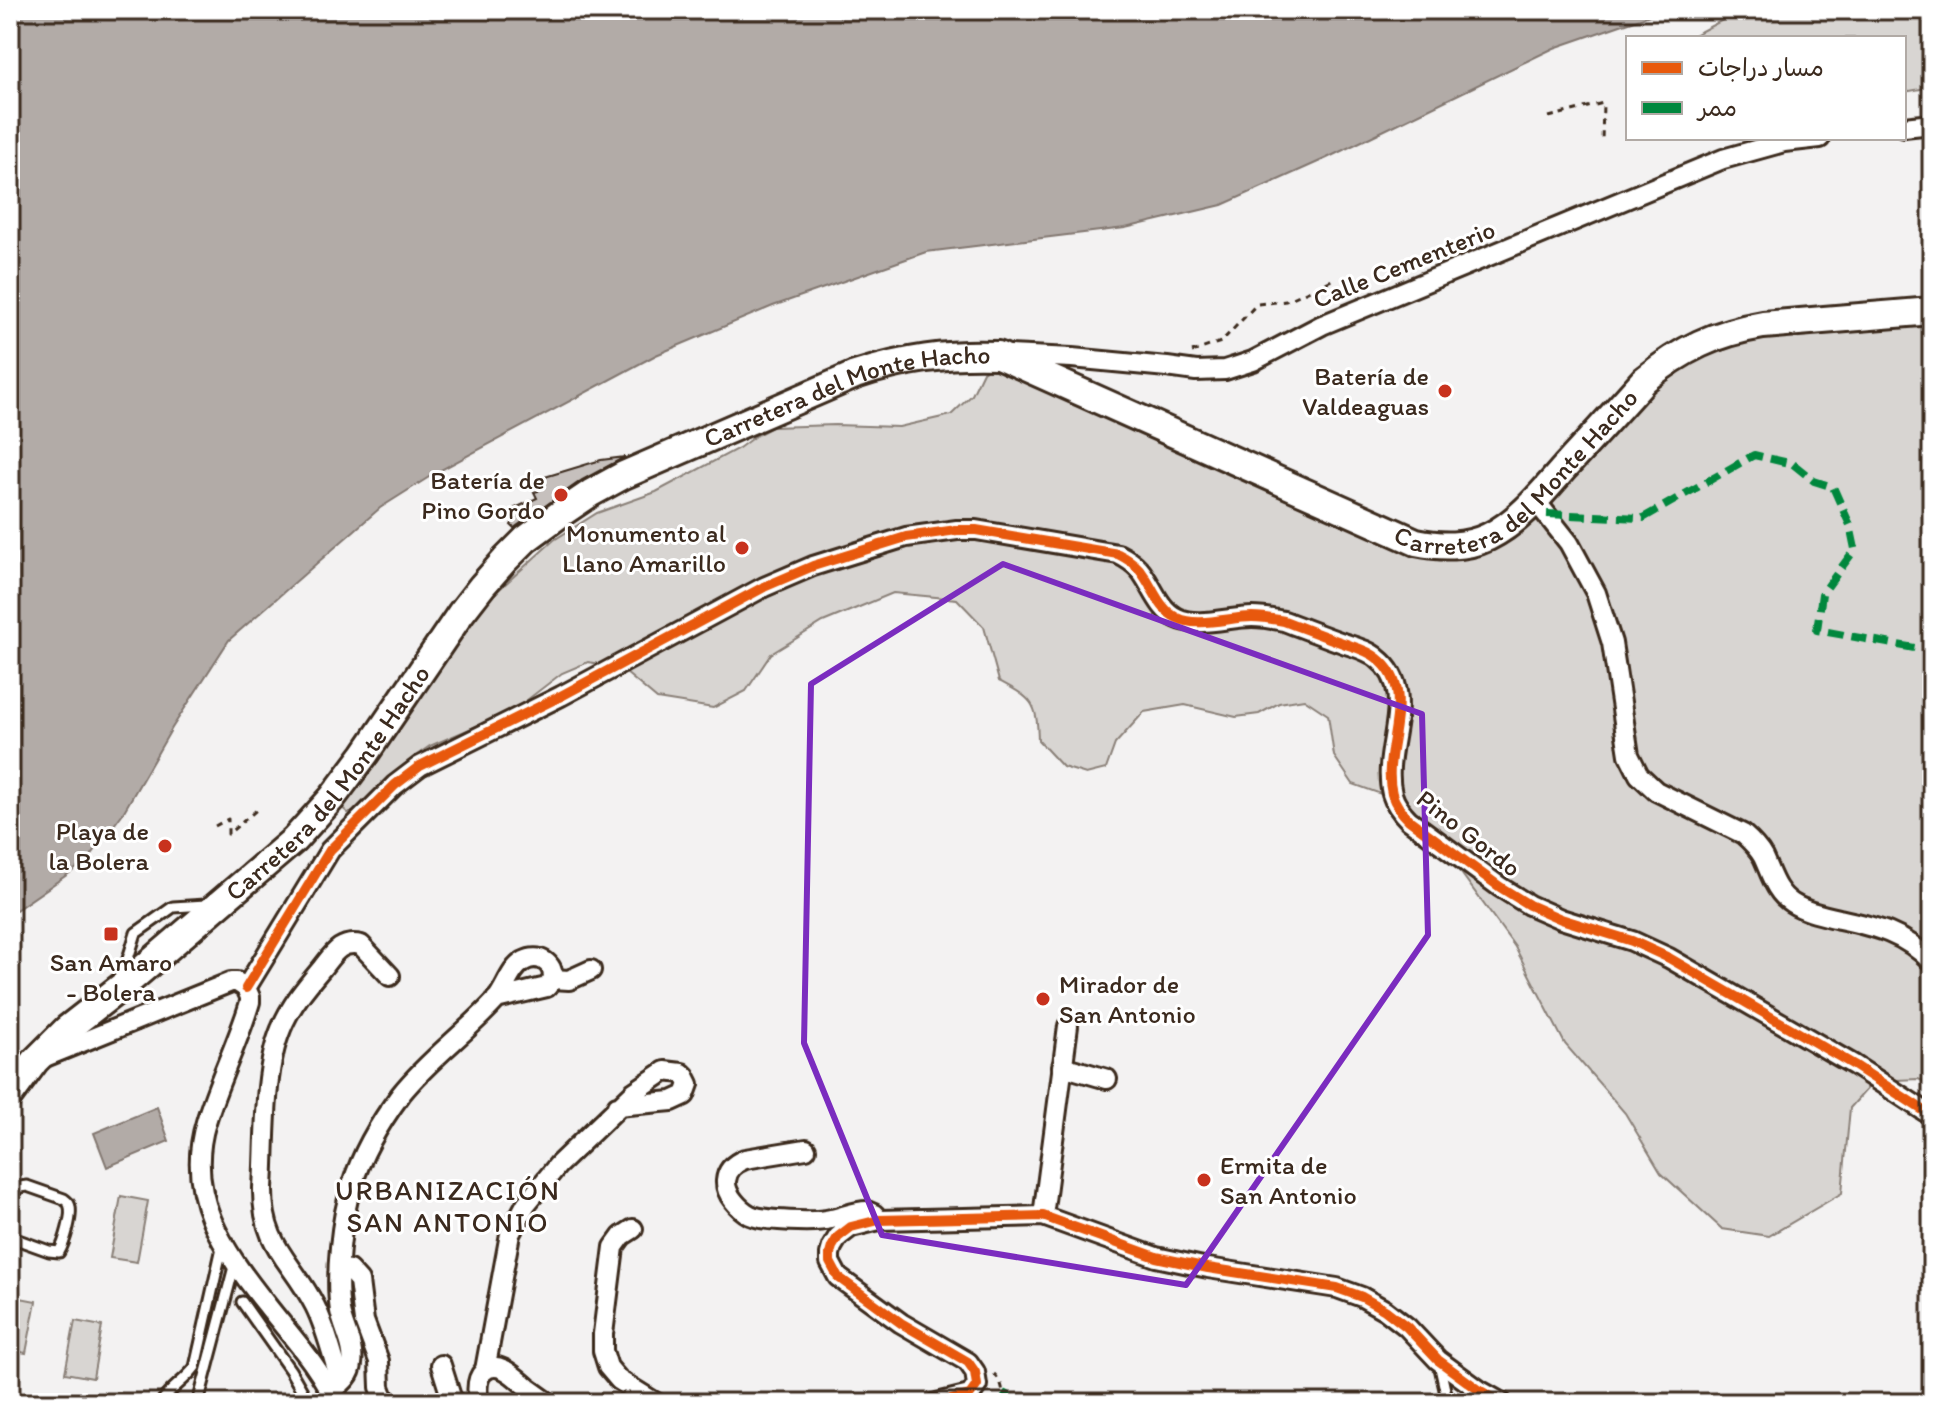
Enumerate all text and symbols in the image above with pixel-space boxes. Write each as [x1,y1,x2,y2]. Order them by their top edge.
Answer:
legend [1626,36,1906,140]
text: مسار دراجات [1698,53,1824,82]
text: ممر [1696,93,1737,122]
street label: Calle Cementerio [1308,213,1500,315]
street label: Carretera del Monte Hacho [699,339,991,454]
place label: Batería de Valdeaguas [1302,360,1429,422]
street label: Carretera del Monte Hacho [1389,382,1644,562]
marker: Batería de Valdeaguas [1436,382,1454,400]
place label: Batería de Pino Gordo [421,464,545,526]
marker: Batería de Pino Gordo [552,486,570,504]
place label: Monumento al Llano Amarillo [562,517,726,579]
marker: Monumento al Llano Amarillo [733,539,751,557]
street label: Carretera del Monte Hacho [219,659,437,908]
street label: Pino Gordo [1410,782,1528,884]
place label: Playa de la Bolera [48,815,149,877]
marker: Playa de la Bolera [156,837,174,855]
marker: San Amaro - Bolera [102,925,120,943]
place label: San Amaro - Bolera [50,946,172,1008]
place label: Mirador de San Antonio [1059,968,1196,1030]
marker: Mirador de San Antonio [1034,990,1052,1008]
place label: Ermita de San Antonio [1220,1149,1357,1211]
marker: Ermita de San Antonio [1195,1171,1213,1189]
district label: URBANIZACIÓN SAN ANTONIO [335,1173,561,1239]

